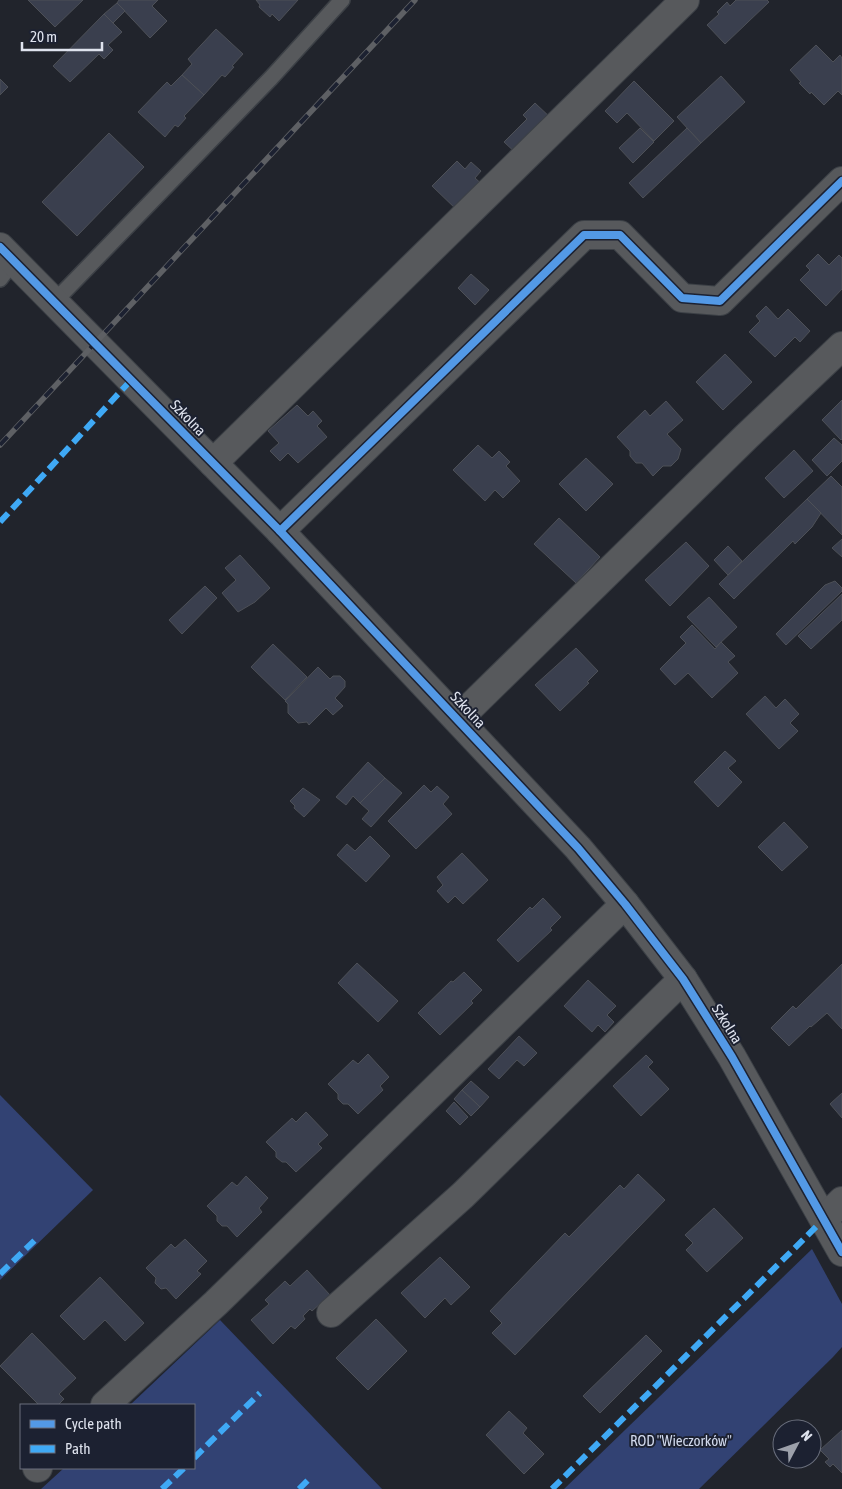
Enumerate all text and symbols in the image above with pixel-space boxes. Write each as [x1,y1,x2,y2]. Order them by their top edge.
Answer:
scale bar [22,20,102,52]
text: 20 m [30,28,57,45]
street label: Szkolna [167,396,210,439]
street label: Szkolna [447,688,489,731]
street label: Szkolna [709,1001,746,1047]
legend [20,1404,195,1469]
text: Cycle path [65,1415,122,1432]
north arrow [772,1419,822,1469]
text: N [798,1427,816,1444]
park label: ROD "Wieczorków" [630,1432,732,1449]
text: Path [65,1440,91,1457]

